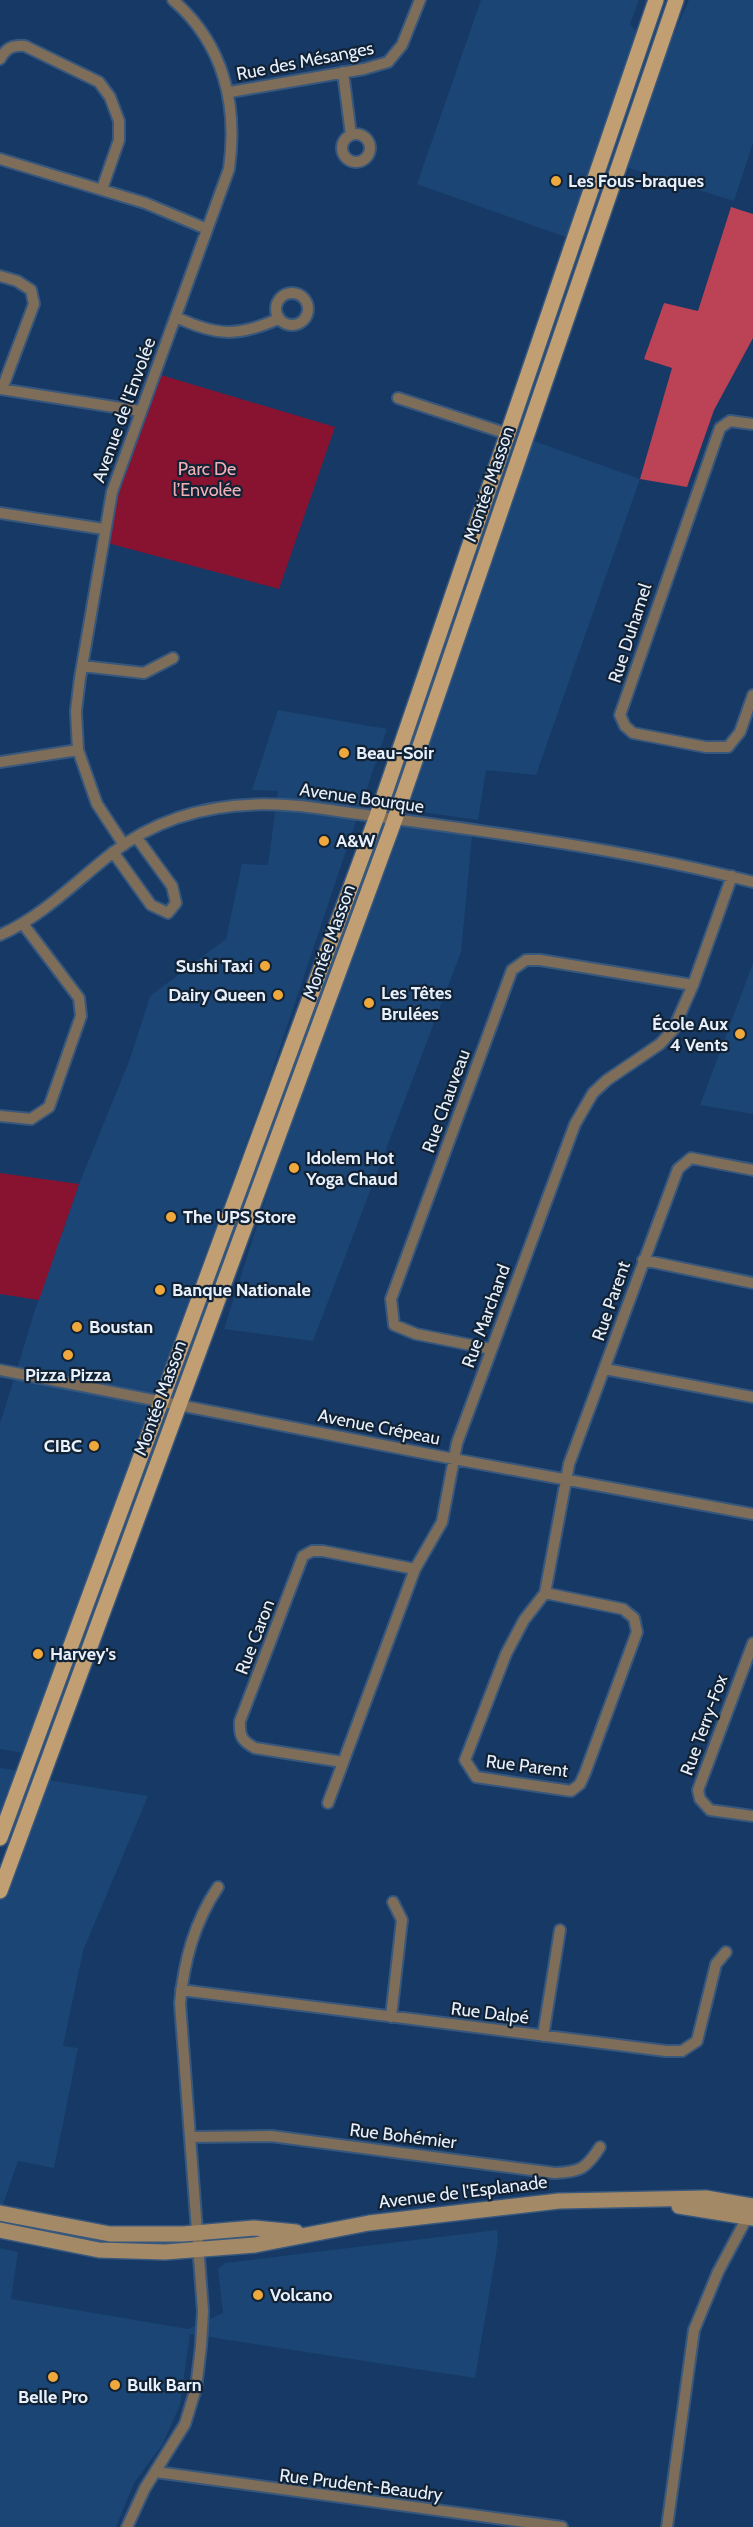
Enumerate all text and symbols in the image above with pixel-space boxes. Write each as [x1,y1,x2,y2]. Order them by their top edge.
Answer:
street label: Rue des Mésanges [234,37,376,85]
place label: Les Fous-braques [568,170,705,192]
marker: Les Fous-braques [549,174,563,188]
street label: Avenue de l'Envolée [88,335,160,485]
street label: Montée Masson [459,423,519,545]
park label: Parc De l’Envolée [173,458,241,501]
street label: Rue Duhamel [604,580,657,686]
place label: Beau-Soir [356,742,434,764]
marker: Beau-Soir [337,746,351,760]
street label: Avenue Bourque [298,778,426,818]
place label: A&W [336,830,376,852]
marker: A&W [317,834,331,848]
street label: Montée Masson [298,882,360,1002]
place label: Sushi Taxi [176,955,253,977]
marker: Sushi Taxi [258,959,272,973]
place label: Les Têtes Brulées [381,982,452,1025]
place label: Dairy Queen [168,984,266,1006]
marker: Dairy Queen [271,988,285,1002]
marker: Les Têtes Brulées [362,996,376,1010]
place label: École Aux 4 Vents [652,1013,728,1056]
marker: École Aux 4 Vents [733,1027,747,1041]
street label: Rue Chauveau [417,1046,475,1156]
place label: Idolem Hot Yoga Chaud [305,1147,398,1190]
marker: Idolem Hot Yoga Chaud [287,1161,301,1175]
place label: The UPS Store [183,1206,296,1228]
marker: The UPS Store [164,1210,178,1224]
street label: Rue Parent [587,1258,635,1344]
street label: Rue Marchand [457,1261,515,1371]
place label: Banque Nationale [172,1279,311,1301]
marker: Banque Nationale [153,1283,167,1297]
place label: Boustan [89,1316,153,1338]
marker: Boustan [70,1320,84,1334]
street label: Montée Masson [129,1338,191,1458]
marker: Pizza Pizza [61,1348,75,1362]
place label: Pizza Pizza [25,1364,111,1386]
street label: Avenue Crépeau [316,1404,442,1450]
place label: CIBC [44,1435,82,1457]
marker: CIBC [87,1439,101,1453]
street label: Rue Caron [231,1596,279,1678]
place label: Harvey's [50,1643,117,1665]
marker: Harvey's [31,1647,45,1661]
street label: Rue Terry-Fox [676,1671,733,1778]
street label: Rue Parent [485,1750,569,1782]
street label: Rue Dalpé [450,1997,530,2029]
street label: Rue Bohémier [348,2119,458,2154]
street label: Avenue de l'Esplanade [377,2171,549,2213]
place label: Volcano [270,2284,332,2306]
marker: Volcano [251,2288,265,2302]
marker: Belle Pro [46,2370,60,2384]
place label: Bulk Barn [127,2374,202,2396]
marker: Bulk Barn [108,2378,122,2392]
place label: Belle Pro [18,2386,88,2408]
street label: Rue Prudent-Beaudry [278,2464,444,2506]

